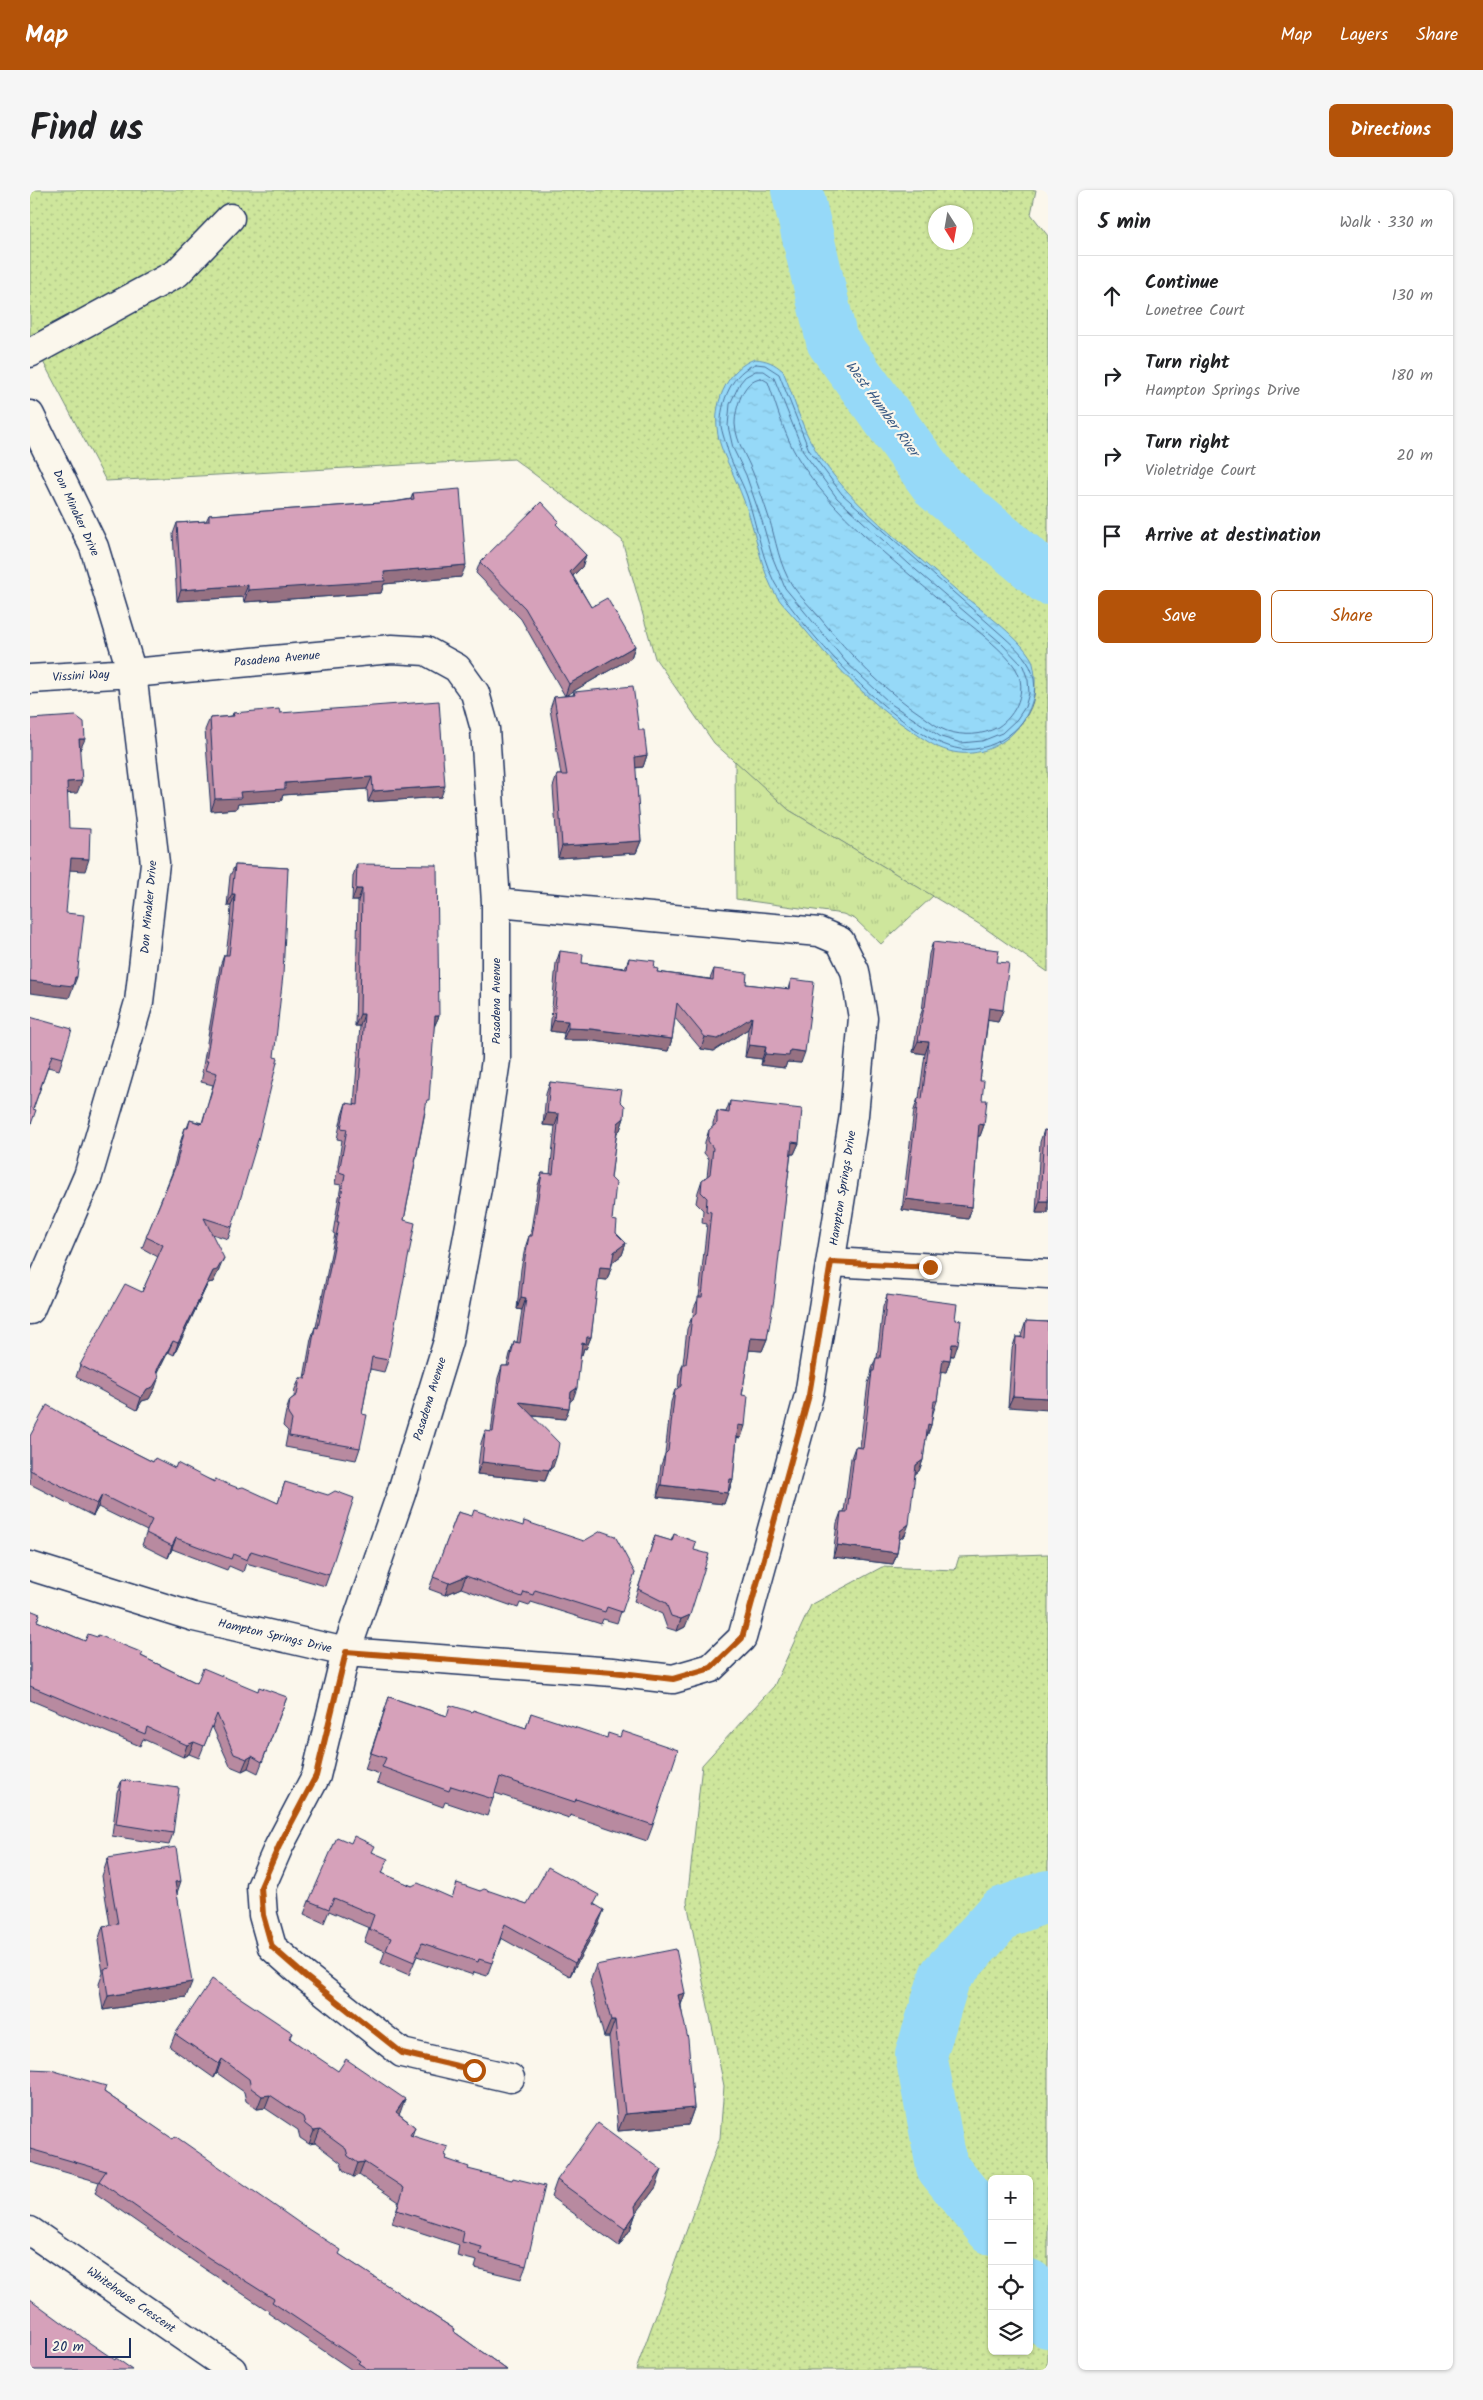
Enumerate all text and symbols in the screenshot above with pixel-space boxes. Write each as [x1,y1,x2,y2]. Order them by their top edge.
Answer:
text: Map [25,16,68,55]
text: Map [1281,21,1312,50]
text: Layers [1340,21,1388,50]
text: Share [1416,21,1458,50]
text: Find us [30,102,143,158]
button: Directions [1329,104,1453,157]
north arrow [928,205,973,250]
text: 5 min [1098,206,1151,239]
text: Walk · 330 m [1340,210,1433,235]
text: Continue [1145,268,1218,298]
icon: ahead [1098,282,1126,310]
text: 130 m [1392,283,1433,308]
text: Lonetree Court [1145,298,1245,323]
text: Turn right [1145,348,1230,378]
water label: West Humber River [840,357,926,464]
icon: right [1098,362,1126,390]
text: 180 m [1391,363,1433,388]
text: Hampton Springs Drive [1145,378,1300,403]
text: Turn right [1145,428,1230,458]
icon: right [1098,442,1126,470]
text: 20 m [1397,443,1433,468]
text: Violetridge Court [1145,458,1256,483]
street label: Don Minaker Drive [48,467,105,560]
text: Arrive at destination [1145,521,1321,551]
icon: arrive [1098,522,1126,550]
button: Save [1098,590,1261,643]
button: Share [1271,590,1433,643]
street label: Pasadena Avenue [233,646,321,672]
street label: Vissini Way [52,665,110,687]
street label: Don Minaker Drive [135,859,163,954]
street label: Pasadena Avenue [487,957,506,1044]
street label: Hampton Springs Drive [825,1129,862,1247]
route end [919,1256,942,1279]
street label: Pasadena Avenue [408,1354,452,1443]
street label: Hampton Springs Drive [216,1614,334,1658]
route start [463,2059,486,2082]
map controls [988,2175,1033,2355]
button: + [988,2175,1033,2220]
button: − [988,2220,1033,2265]
street label: Whitehouse Crescent [82,2262,180,2338]
button: locate [988,2265,1033,2310]
button: layers [988,2310,1033,2355]
scale bar [45,2335,131,2358]
text: 20 m [52,2336,84,2358]

